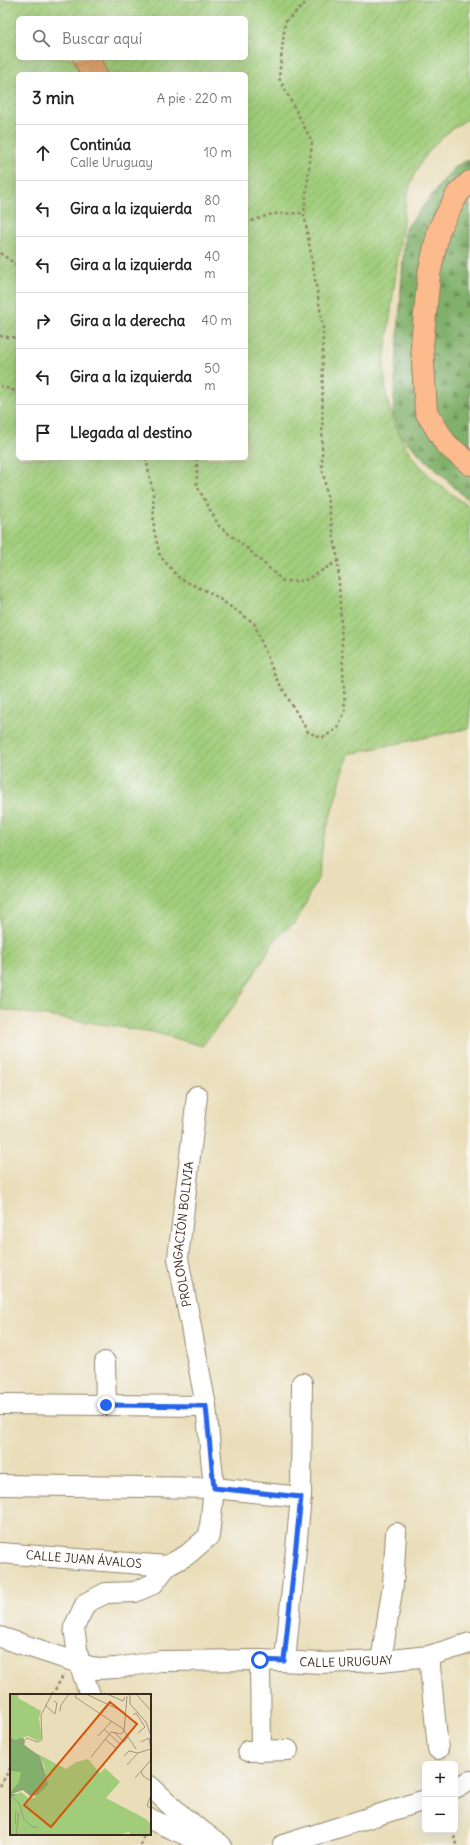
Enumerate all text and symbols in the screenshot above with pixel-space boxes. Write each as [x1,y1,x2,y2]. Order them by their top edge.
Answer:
search box [16,16,248,60]
icon: search [30,27,52,49]
text: Buscar aquí [62,29,142,48]
text: 3 min [32,87,74,109]
text: A pie · 220 m [157,90,232,107]
text: Continúa [70,135,131,154]
icon: ahead [32,142,54,164]
text: 10 m [204,144,232,161]
text: Calle Uruguay [70,154,153,171]
text: 80 m [204,192,220,226]
icon: left [32,198,54,220]
text: Gira a la izquierda [70,199,192,218]
text: 40 m [204,248,220,282]
icon: left [32,254,54,276]
text: Gira a la izquierda [70,255,192,274]
icon: right [32,310,54,332]
text: Gira a la derecha [70,311,185,330]
text: 40 m [201,312,232,329]
text: 50 m [204,360,220,394]
icon: left [32,366,54,388]
text: Gira a la izquierda [70,367,192,386]
icon: arrive [32,422,54,444]
text: Llegada al destino [70,423,192,442]
street label: PROLONGACIÓN BOLIVIA [170,1160,196,1308]
route end [97,1396,115,1414]
street label: CALLE JUAN ÁVALOS [25,1547,143,1571]
route start [251,1651,269,1669]
street label: CALLE URUGUAY [299,1652,394,1670]
inset map [10,1694,151,1835]
map controls [422,1761,458,1833]
button: + [422,1761,458,1797]
button: − [422,1797,458,1833]

